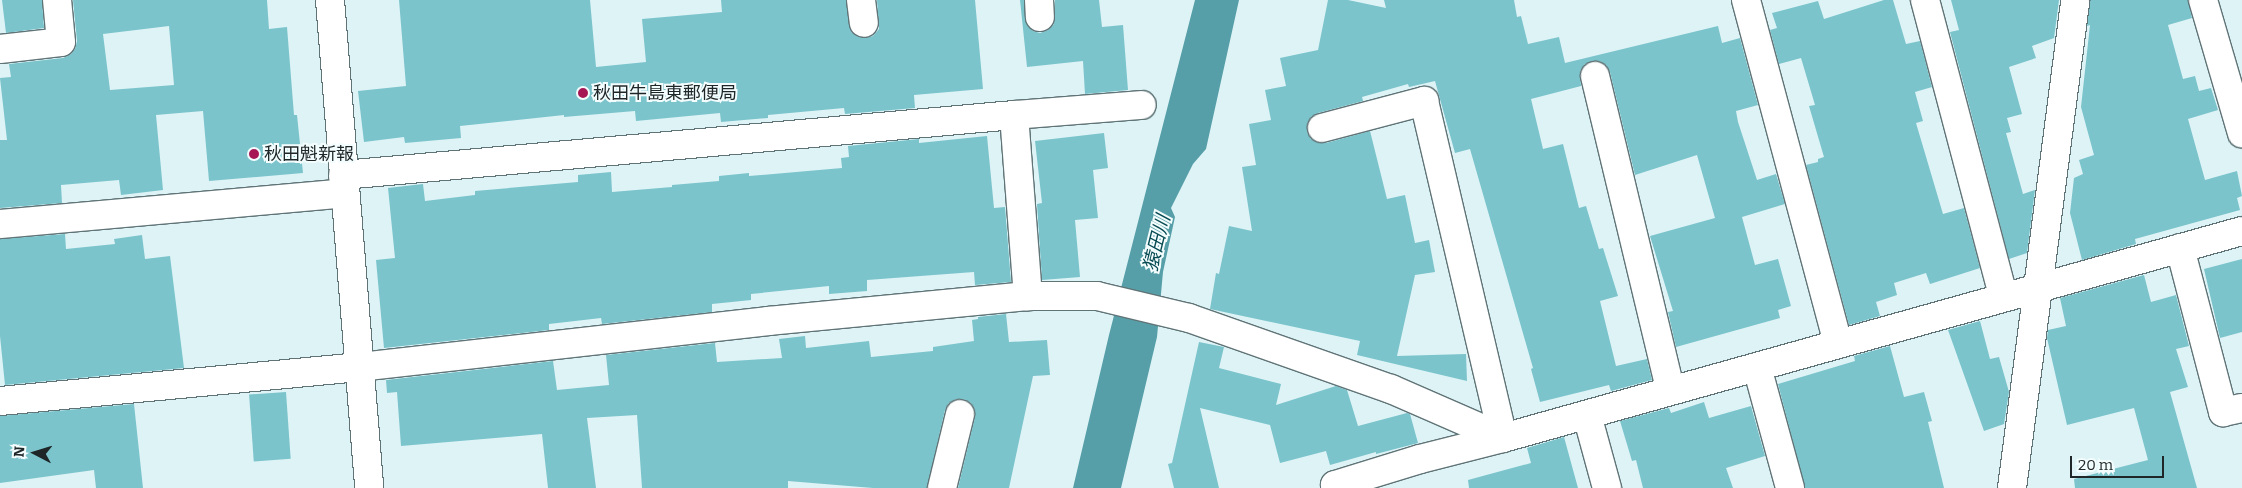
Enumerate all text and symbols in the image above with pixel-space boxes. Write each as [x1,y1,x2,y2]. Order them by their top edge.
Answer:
place label: 秋田牛島東郵便局 [593,82,737,104]
marker: 秋田牛島東郵便局 [577,87,589,99]
place label: 秋田魁新報 [264,143,354,165]
marker: 秋田魁新報 [248,148,260,160]
water label: 猿田川 [1139,213,1175,273]
north arrow [10,428,60,478]
text: N [11,446,28,458]
scale bar [2072,446,2166,478]
text: 20 m [2078,456,2113,474]

